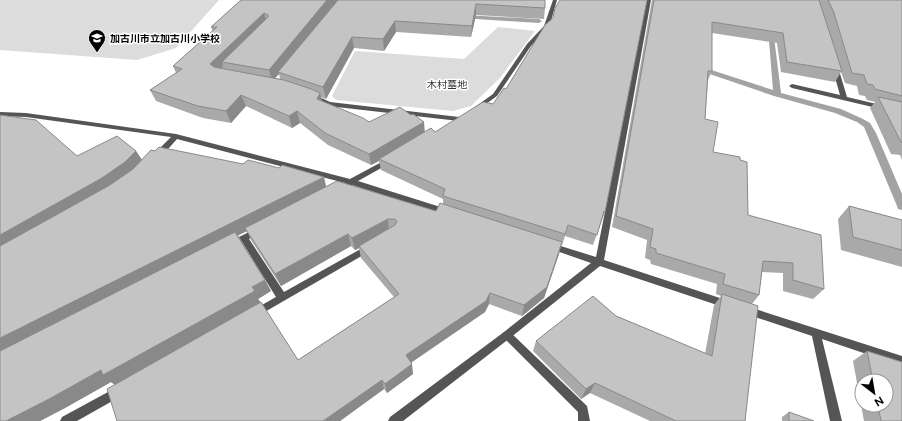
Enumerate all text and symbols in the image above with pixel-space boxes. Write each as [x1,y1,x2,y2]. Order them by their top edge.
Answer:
school or university icon: 加古川市立加古川小学校 [87,28,107,53]
place label: 加古川市立加古川小学校 [110,32,220,45]
park label: 木村墓地 [427,78,468,91]
north arrow [854,373,894,413]
text: N [872,393,886,409]

